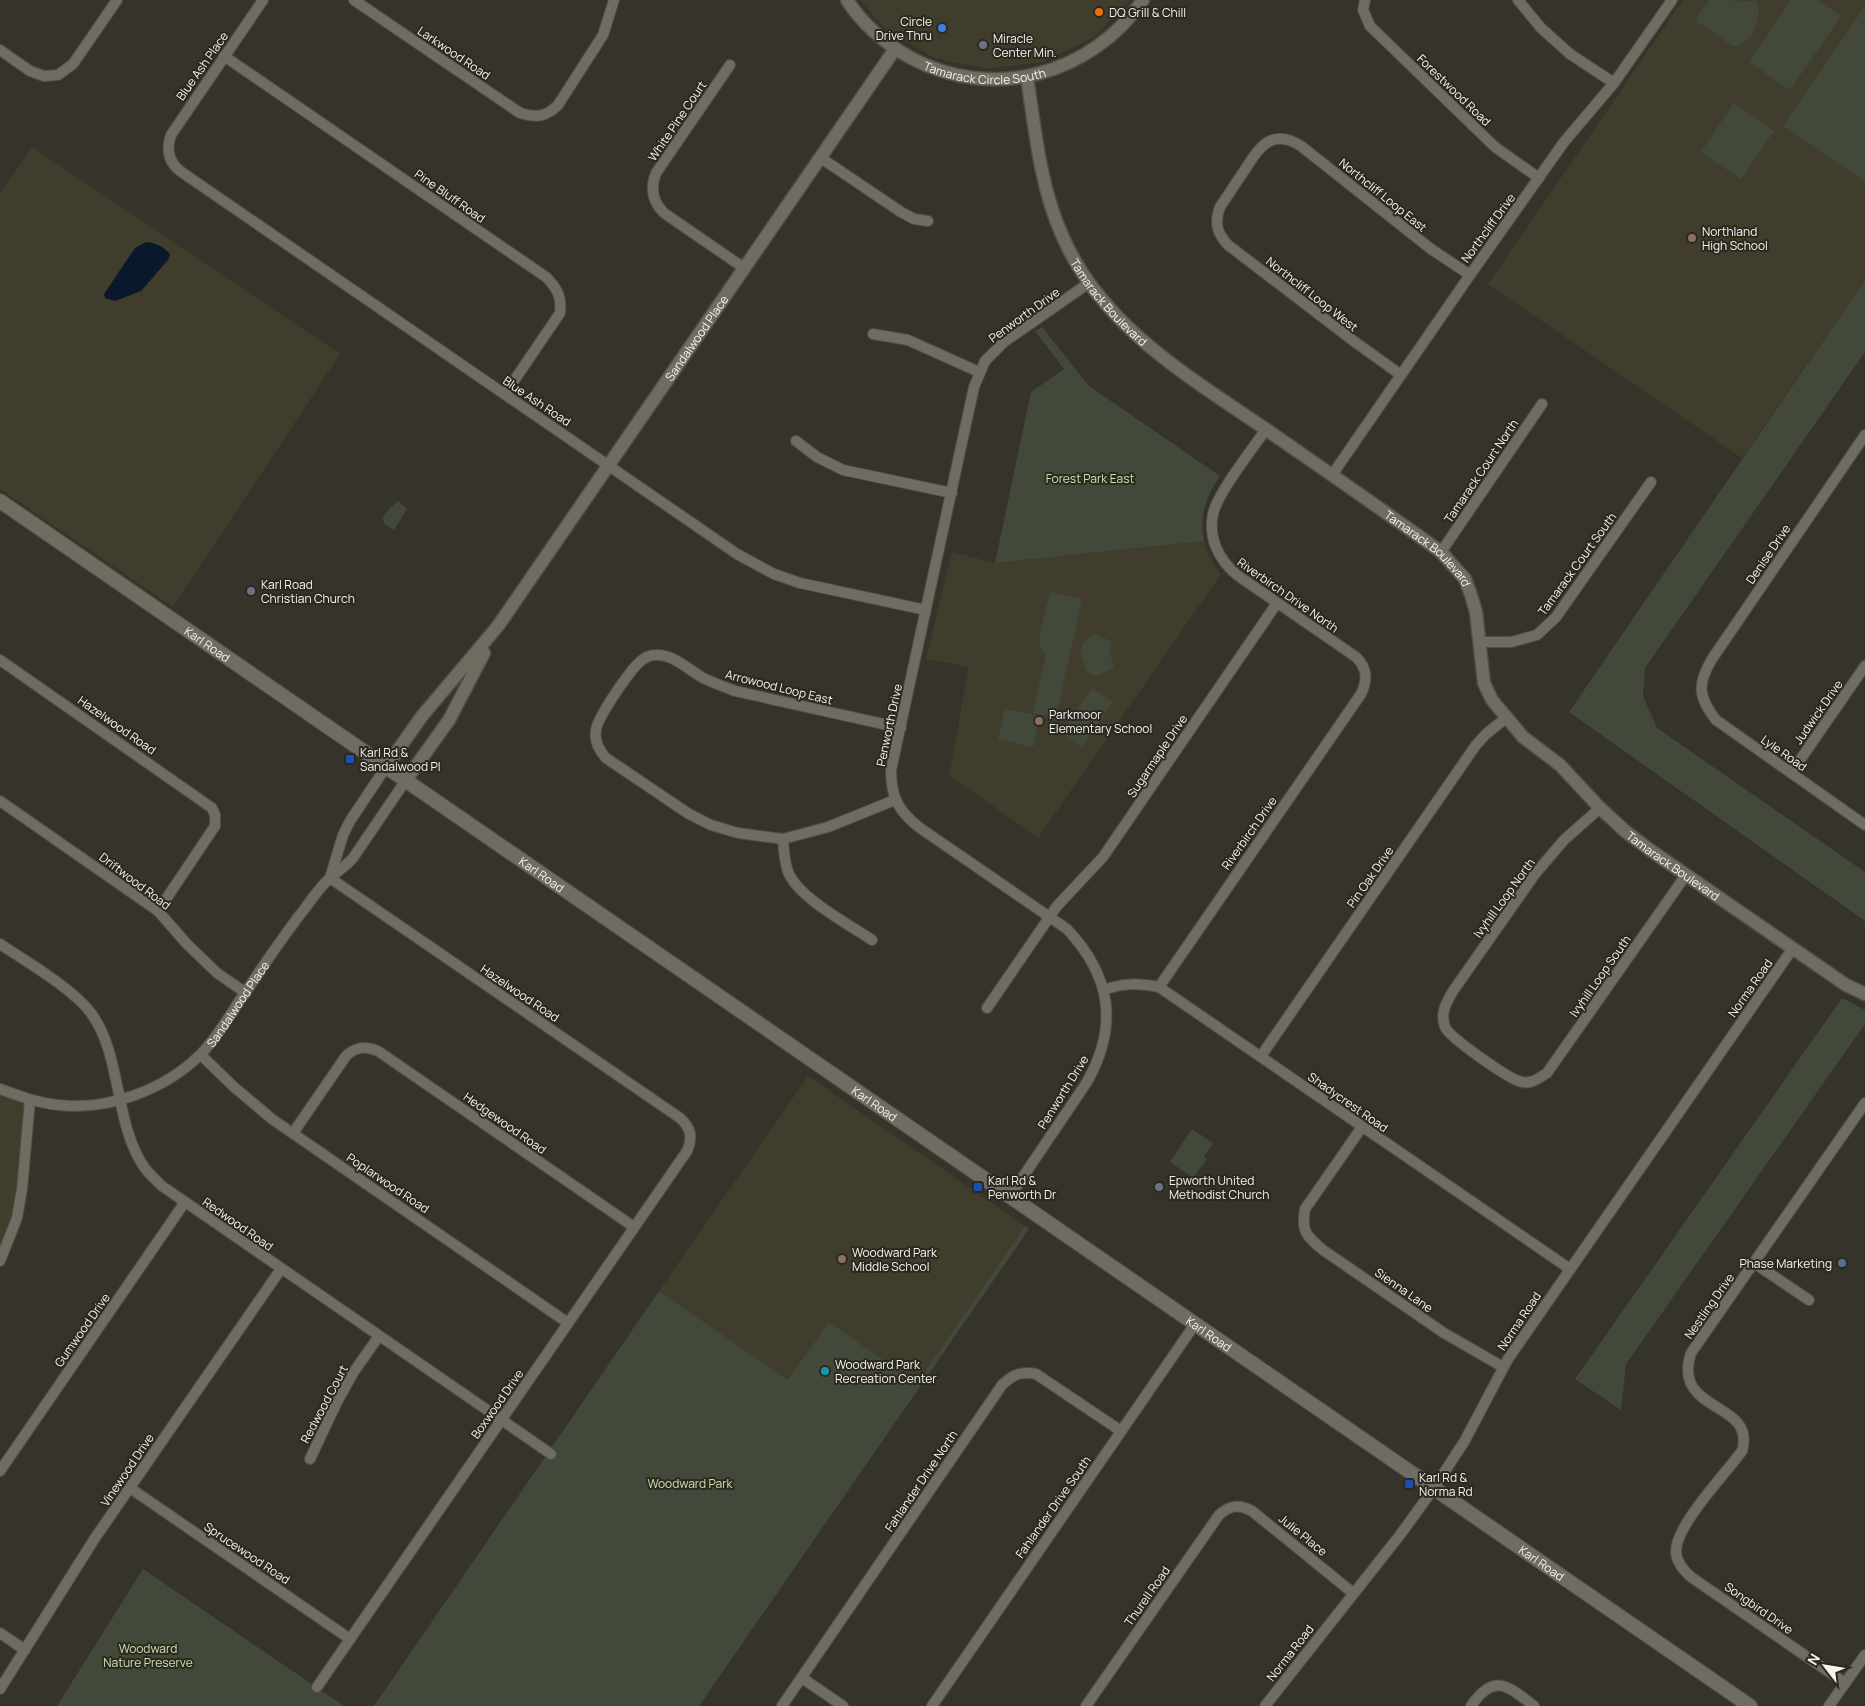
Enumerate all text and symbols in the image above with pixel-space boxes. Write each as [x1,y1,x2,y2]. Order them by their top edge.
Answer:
place label: DQ Grill & Chill [1109,4,1186,21]
marker: DQ Grill & Chill [1093,6,1105,18]
place label: Circle Drive Thru [876,13,932,44]
street label: Larkwood Road [414,22,494,84]
marker: Circle Drive Thru [936,22,948,34]
street label: Blue Ash Place [172,28,232,104]
place label: Miracle Center Min. [993,30,1057,61]
marker: Miracle Center Min. [977,39,989,51]
street label: Forestwood Road [1413,50,1495,130]
street label: Tamarack Circle South [921,57,1048,88]
street label: White Pine Court [644,77,710,165]
street label: Northcliff Loop East [1336,154,1431,236]
street label: Pine Bluff Road [411,165,489,227]
street label: Northcliff Drive [1457,190,1519,266]
place label: Northland High School [1702,223,1768,254]
marker: Northland High School [1686,232,1698,244]
street label: Northcliff Loop West [1262,253,1362,335]
street label: Tamarack Boulevard [1067,255,1151,350]
street label: Penworth Drive [985,283,1063,347]
street label: Sandalwood Place [661,292,732,384]
street label: Blue Ash Road [500,372,574,430]
street label: Tamarack Court North [1440,416,1522,526]
park label: Forest Park East [1046,470,1134,487]
street label: Tamarack Boulevard [1381,506,1475,589]
street label: Tamarack Court South [1534,509,1620,619]
street label: Denise Drive [1742,521,1794,587]
street label: Riverbirch Drive North [1234,554,1342,636]
place label: Karl Road Christian Church [261,576,355,607]
marker: Karl Road Christian Church [245,585,257,597]
street label: Karl Road [181,622,234,666]
street label: Arrowood Loop East [724,665,835,709]
street label: Judwick Drive [1790,676,1846,748]
street label: Penworth Drive [872,682,906,768]
street label: Hazelwood Road [75,692,159,758]
place label: Parkmoor Elementary School [1049,706,1152,737]
street label: Sugarmaple Drive [1123,711,1191,801]
marker: Parkmoor Elementary School [1033,715,1045,727]
street label: Lyle Road [1758,731,1810,775]
place label: Karl Rd & Sandalwood Pl [360,744,440,775]
marker: Karl Rd & Sandalwood Pl [344,753,356,765]
street label: Riverbirch Drive [1217,793,1281,873]
street label: Tamarack Boulevard [1623,827,1723,904]
street label: Pin Oak Drive [1343,843,1397,911]
street label: Driftwood Road [96,849,174,913]
street label: Karl Road [516,852,568,896]
street label: Ivyhill Loop North [1469,855,1539,941]
street label: Ivyhill Loop South [1565,932,1635,1020]
street label: Norma Road [1724,956,1776,1020]
street label: Sandalwood Place [202,957,273,1051]
street label: Hazelwood Road [477,960,563,1026]
street label: Penworth Drive [1034,1052,1092,1132]
street label: Shadycrest Road [1305,1068,1391,1136]
street label: Karl Road [849,1082,901,1125]
street label: Hedgewood Road [460,1088,550,1158]
street label: Poplarwood Road [343,1149,433,1217]
place label: Karl Rd & Penworth Dr [988,1172,1057,1203]
place label: Epworth United Methodist Church [1169,1172,1269,1203]
marker: Karl Rd & Penworth Dr [972,1181,984,1193]
marker: Epworth United Methodist Church [1153,1181,1165,1193]
street label: Redwood Road [199,1193,277,1255]
place label: Woodward Park Middle School [852,1244,938,1275]
marker: Woodward Park Middle School [836,1253,848,1265]
place label: Phase Marketing [1739,1255,1832,1272]
marker: Phase Marketing [1836,1257,1848,1269]
street label: Sienna Lane [1372,1264,1436,1316]
street label: Nestling Drive [1680,1270,1738,1342]
street label: Norma Road [1493,1288,1545,1354]
street label: Gumwood Drive [50,1290,114,1370]
street label: Karl Road [1183,1312,1235,1355]
place label: Woodward Park Recreation Center [835,1356,937,1387]
street label: Redwood Court [296,1362,352,1446]
marker: Woodward Park Recreation Center [819,1365,831,1377]
street label: Boxwood Drive [467,1366,527,1442]
street label: Fahlander Drive North [881,1427,961,1535]
street label: Vinewood Drive [96,1430,158,1510]
street label: Fahlander Drive South [1011,1453,1095,1561]
place label: Karl Rd & Norma Rd [1419,1469,1473,1500]
park label: Woodward Park [648,1475,734,1492]
marker: Karl Rd & Norma Rd [1403,1478,1415,1490]
street label: Julie Place [1275,1510,1331,1560]
street label: Sprucewood Road [201,1518,293,1588]
street label: Karl Road [1516,1541,1568,1584]
street label: Thurell Road [1120,1563,1174,1629]
street label: Songbird Drive [1721,1578,1797,1638]
street label: Norma Road [1263,1621,1317,1685]
park label: Woodward Nature Preserve [103,1640,193,1671]
north arrow [1800,1641,1850,1691]
text: N [1803,1650,1824,1668]

